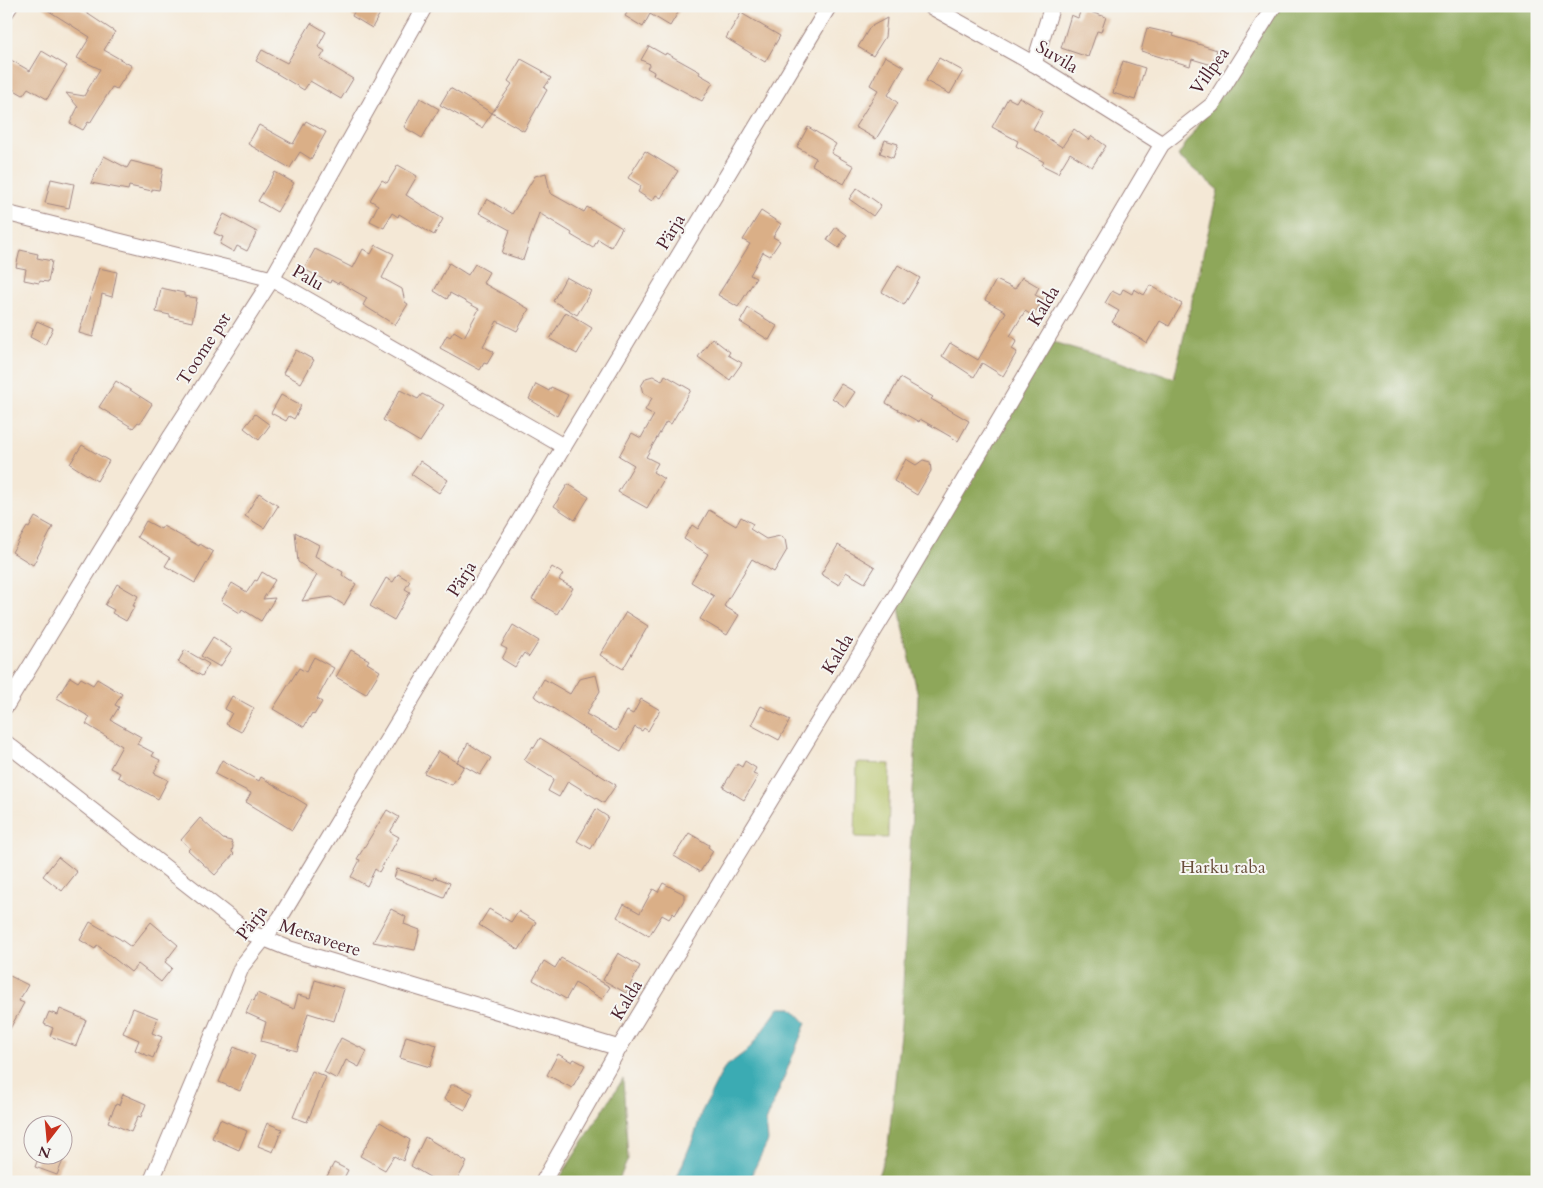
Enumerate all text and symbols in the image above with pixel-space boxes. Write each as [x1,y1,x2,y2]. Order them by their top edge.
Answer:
street label: Suvila [1031,35,1083,80]
street label: Villpea [1185,42,1236,100]
street label: Pärja [650,209,692,255]
street label: Palu [288,259,329,297]
street label: Kalda [1022,281,1066,331]
street label: Toome pst [171,307,237,390]
street label: Pärja [441,556,483,602]
street label: Kalda [816,629,860,679]
park label: Harku raba [1180,855,1266,880]
street label: Pärja [231,900,274,946]
street label: Metsaveere [276,913,364,963]
street label: Kalda [605,975,649,1025]
north arrow [22,1116,72,1166]
text: N [36,1141,53,1163]

